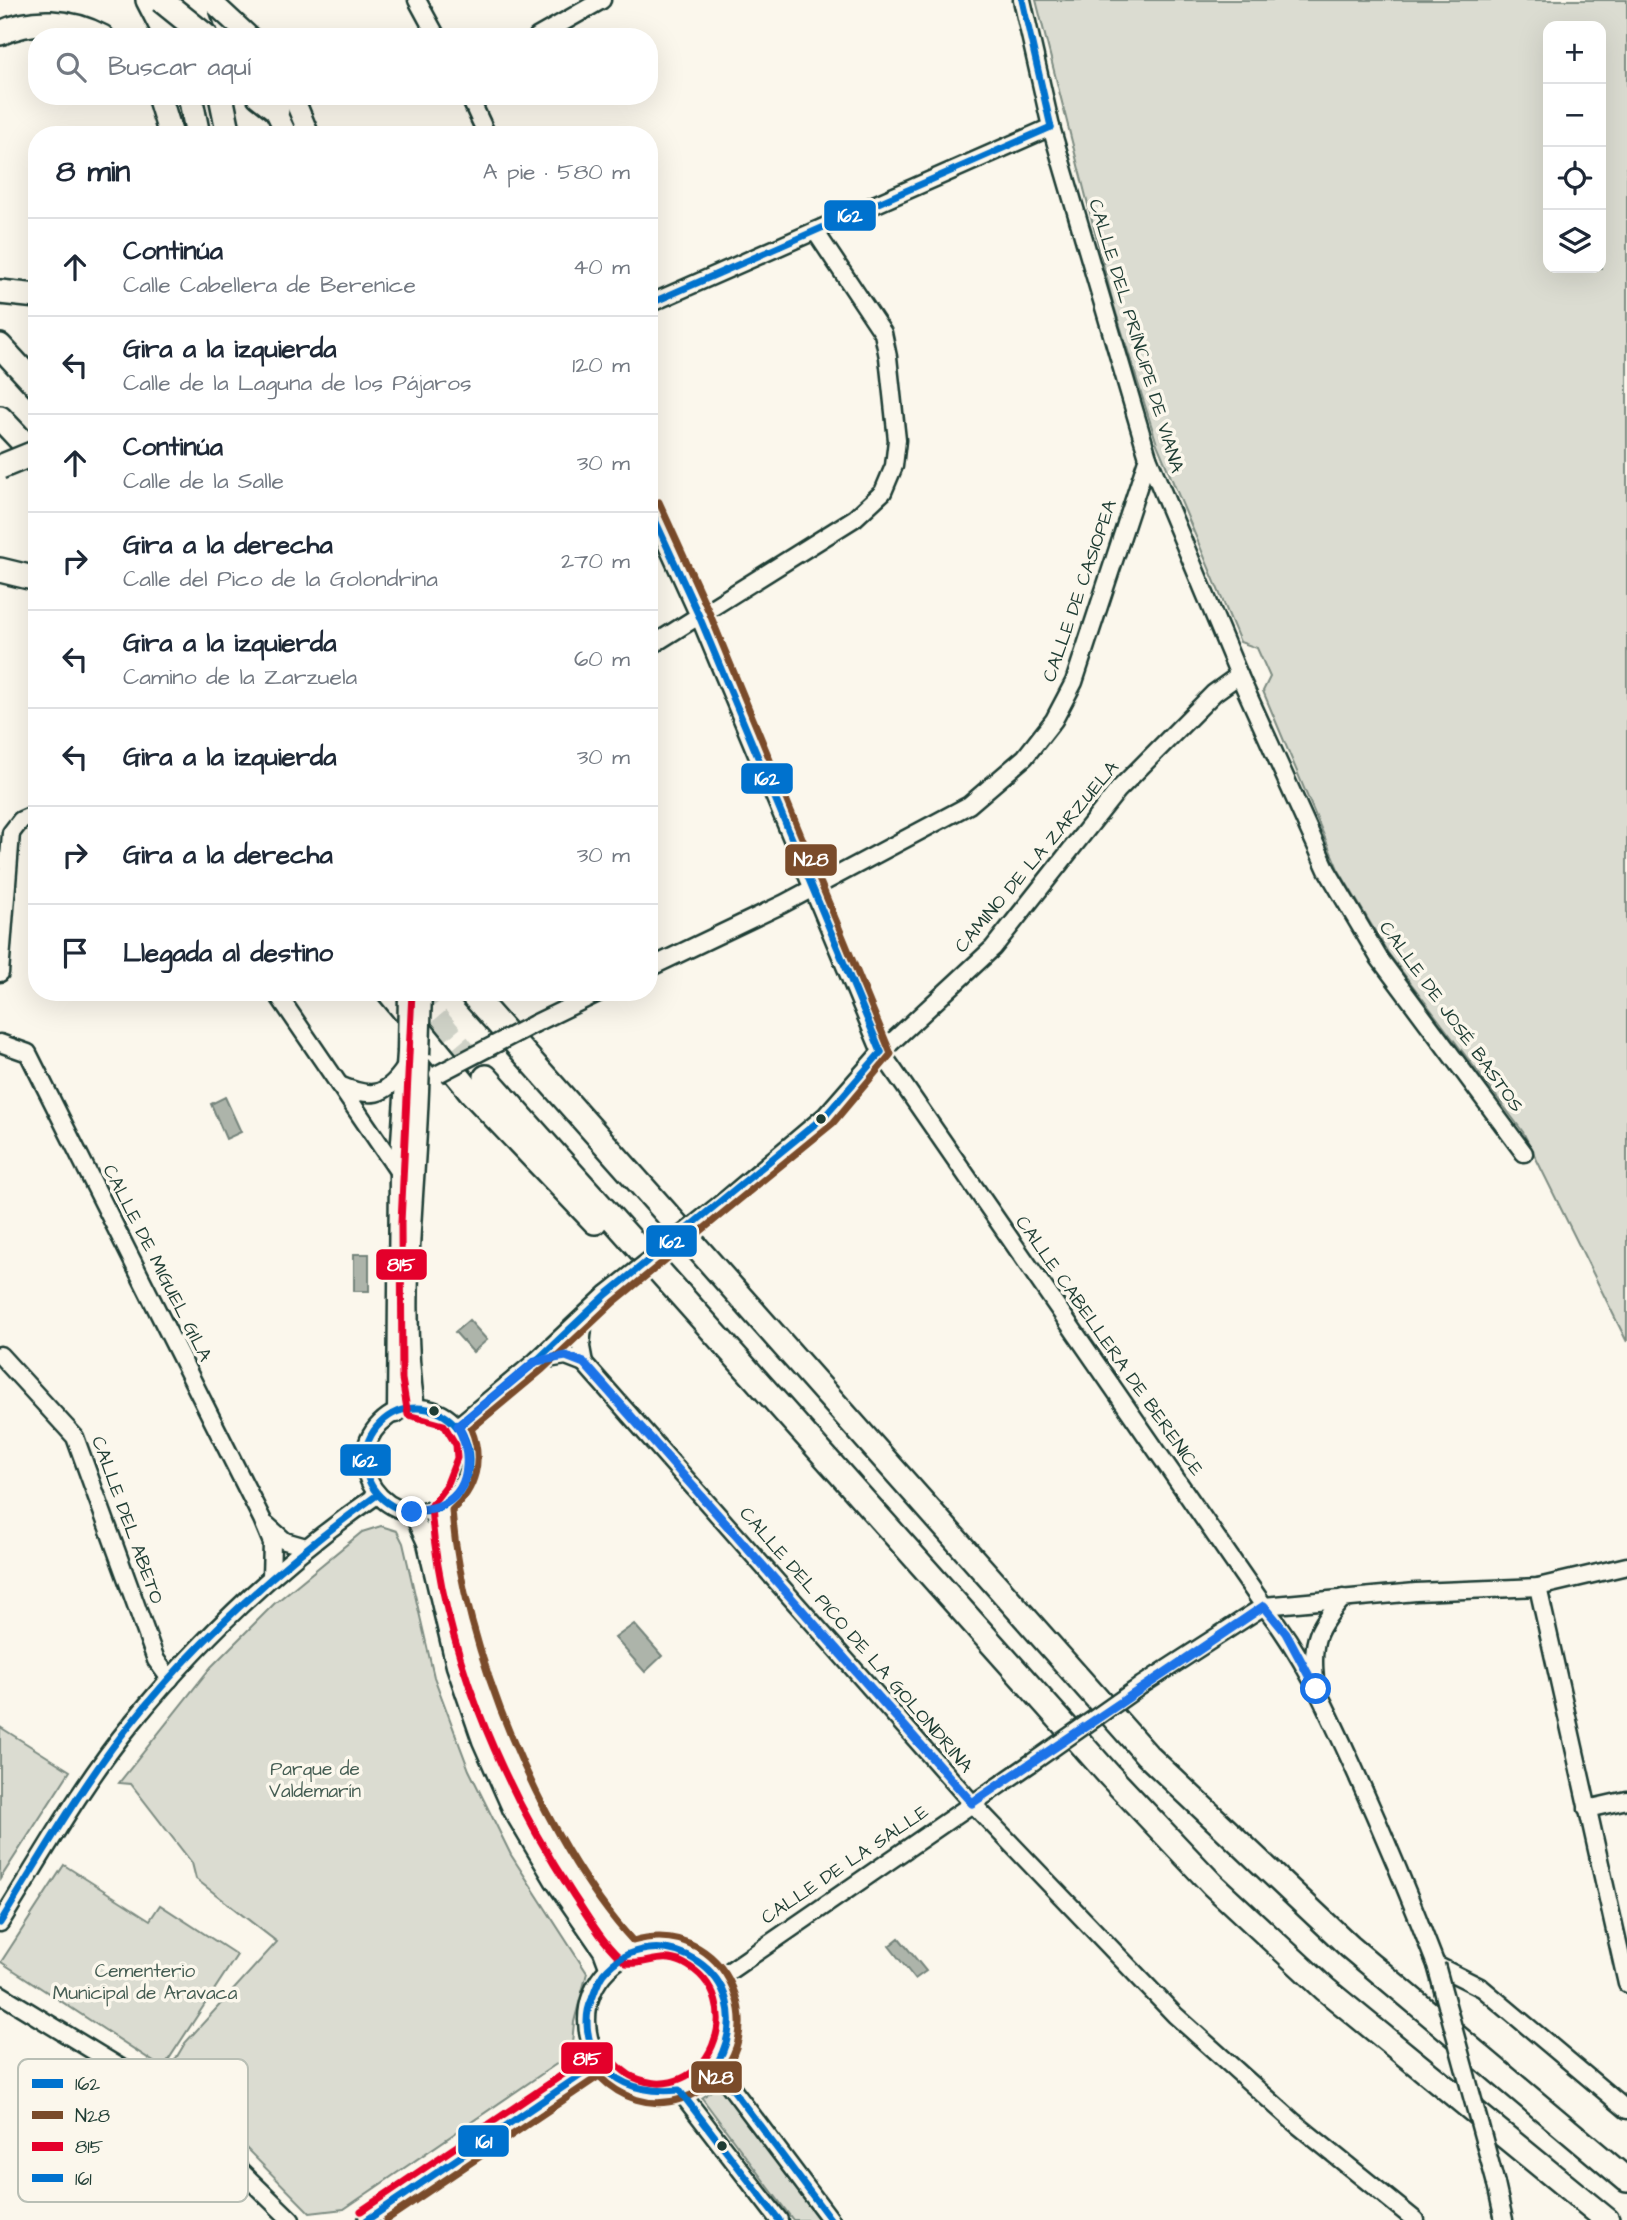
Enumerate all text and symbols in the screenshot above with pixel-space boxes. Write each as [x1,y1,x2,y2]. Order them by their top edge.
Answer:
map controls [1543,21,1606,273]
button: + [1543,21,1606,84]
search box [28,28,658,105]
icon: search [52,48,90,86]
text: Buscar aquí [108,49,251,85]
button: − [1543,84,1606,147]
button: locate [1543,147,1606,210]
text: 8 min [56,151,130,193]
text: A pie · 580 m [483,156,630,188]
street label: CALLE DEL PRÍNCIPE DE VIANA [1081,196,1191,476]
line badge: 162 [823,199,877,232]
text: 162 [837,203,863,230]
button: layers [1543,210,1606,273]
text: Continúa [123,233,223,269]
icon: ahead [56,248,94,286]
text: 40 m [573,251,630,283]
text: Calle Cabellera de Berenice [123,269,416,301]
text: Gira a la izquierda [123,331,337,367]
icon: left [56,346,94,384]
text: 120 m [572,349,630,381]
text: Calle de la Laguna de los Pájaros [123,367,472,399]
text: Continúa [123,429,223,465]
icon: ahead [56,444,94,482]
text: 30 m [577,447,630,479]
text: Calle de la Salle [123,465,284,497]
street label: CALLE DE CASIOPEA [1036,496,1124,686]
text: Gira a la derecha [123,527,333,563]
icon: right [56,542,94,580]
text: 270 m [561,545,630,577]
text: Calle del Pico de la Golondrina [123,563,438,595]
text: Gira a la izquierda [123,625,337,661]
icon: left [56,640,94,678]
text: 60 m [574,643,630,675]
text: Camino de la Zarzuela [123,661,357,693]
icon: left [56,738,94,776]
text: Gira a la izquierda [123,739,337,775]
text: 30 m [577,741,630,773]
street label: CAMINO DE LA ZARZUELA [948,755,1126,959]
line badge: 162 [740,762,794,795]
text: 162 [754,766,780,793]
icon: right [56,836,94,874]
text: Gira a la derecha [123,837,333,873]
text: 30 m [577,839,630,871]
line badge: N28 [784,843,838,877]
text: N28 [793,847,829,874]
street label: CALLE DE JOSÉ BASTOS [1372,916,1530,1118]
icon: arrive [56,934,94,972]
text: Llegada al destino [123,935,333,971]
unlabelled marker [814,1112,828,1126]
street label: CALLE DE MIGUEL GILA [96,1160,218,1366]
street label: CALLE CABELLERA DE BERENICE [1008,1210,1210,1482]
line badge: 162 [645,1224,698,1258]
text: 162 [659,1229,685,1256]
line badge: 815 [375,1248,428,1281]
text: 815 [387,1252,416,1279]
unlabelled marker [427,1404,441,1418]
street label: CALLE DEL ABETO [84,1432,170,1608]
line badge: 162 [339,1443,392,1477]
text: 162 [352,1448,378,1475]
route end [396,1496,427,1527]
street label: CALLE DEL PICO DE LA GOLONDRINA [733,1501,979,1779]
route start [1300,1673,1331,1704]
park label: Parque de Valdemarín [269,1756,361,1805]
street label: CALLE DE LA SALLE [756,1799,934,1931]
park label: Cementerio Municipal de Aravaca [53,1958,238,2007]
line badge: 815 [560,2041,614,2075]
text: 815 [573,2046,602,2073]
legend [18,2059,248,2202]
line badge: N28 [690,2060,743,2094]
text: N28 [698,2065,734,2092]
text: 162 [75,2071,100,2098]
text: N28 [75,2103,110,2130]
line badge: 161 [457,2124,510,2158]
text: 161 [476,2129,493,2156]
text: 815 [75,2134,104,2161]
unlabelled marker [715,2139,729,2153]
text: 161 [75,2166,92,2193]

